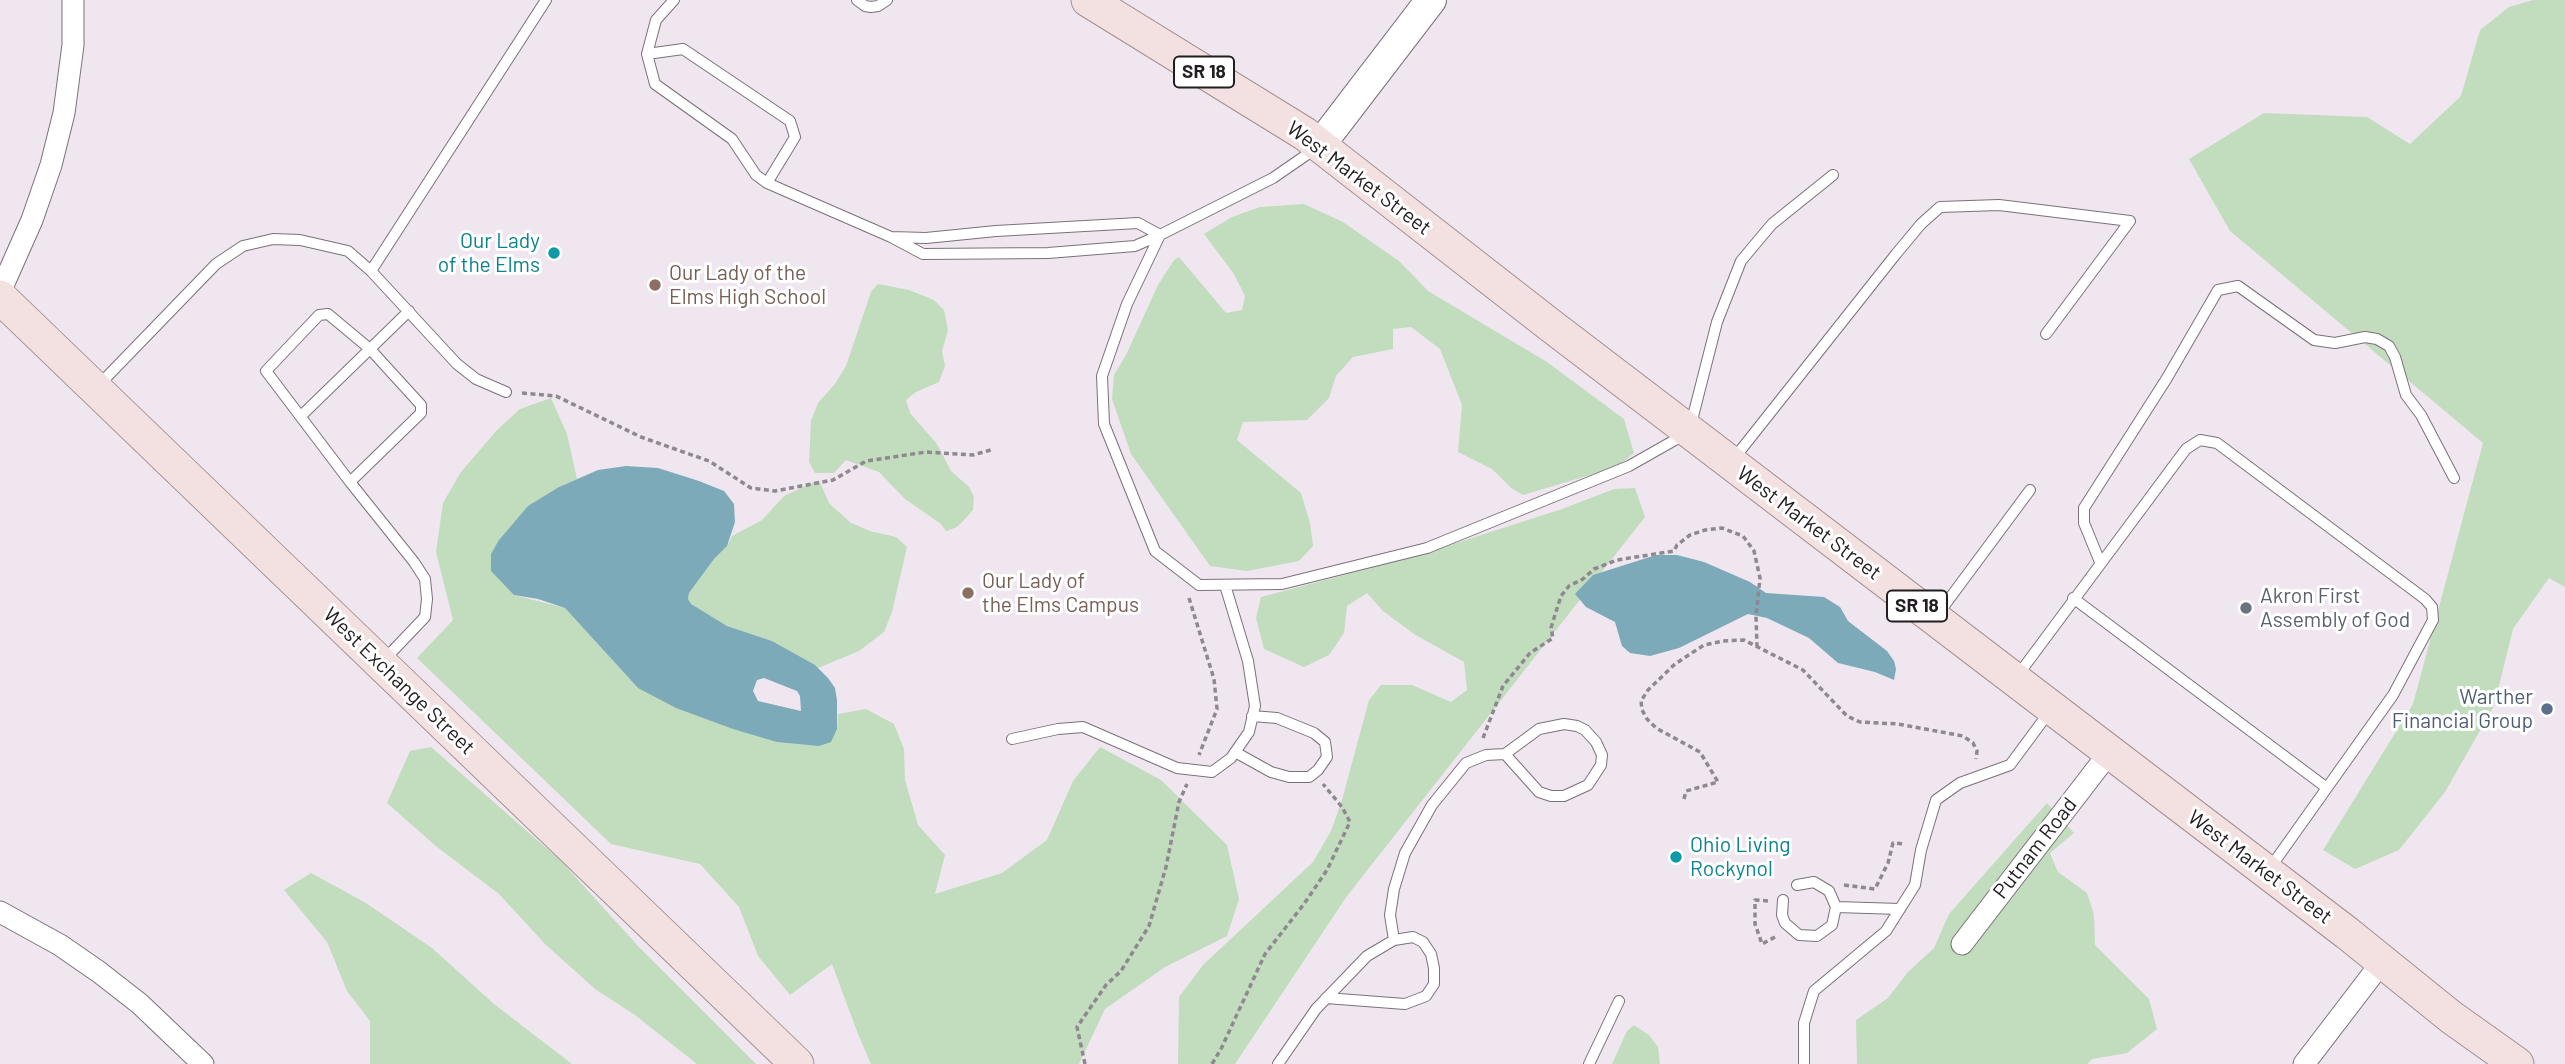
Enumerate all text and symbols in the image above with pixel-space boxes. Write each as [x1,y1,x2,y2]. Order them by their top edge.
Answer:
road number: SR 18 [1174,57,1234,88]
street label: West Market Street [1282,116,1436,240]
place label: Our Lady of the Elms [438,228,540,278]
marker: Our Lady of the Elms [546,245,562,261]
place label: Our Lady of the Elms High School [669,260,826,310]
marker: Our Lady of the Elms High School [647,277,663,293]
street label: West Market Street [1732,461,1886,585]
place label: Our Lady of the Elms Campus [982,568,1139,618]
place label: Akron First Assembly of God [2260,583,2410,633]
marker: Our Lady of the Elms Campus [960,585,976,601]
road number: SR 18 [1887,590,1947,622]
marker: Akron First Assembly of God [2238,600,2254,616]
street label: West Exchange Street [318,602,480,760]
place label: Warther Financial Group [2392,684,2533,734]
marker: Warther Financial Group [2539,701,2555,717]
street label: Putnam Road [1988,792,2082,904]
street label: West Market Street [2183,805,2337,929]
place label: Ohio Living Rockynol [1690,832,1791,882]
marker: Ohio Living Rockynol [1668,849,1684,865]

